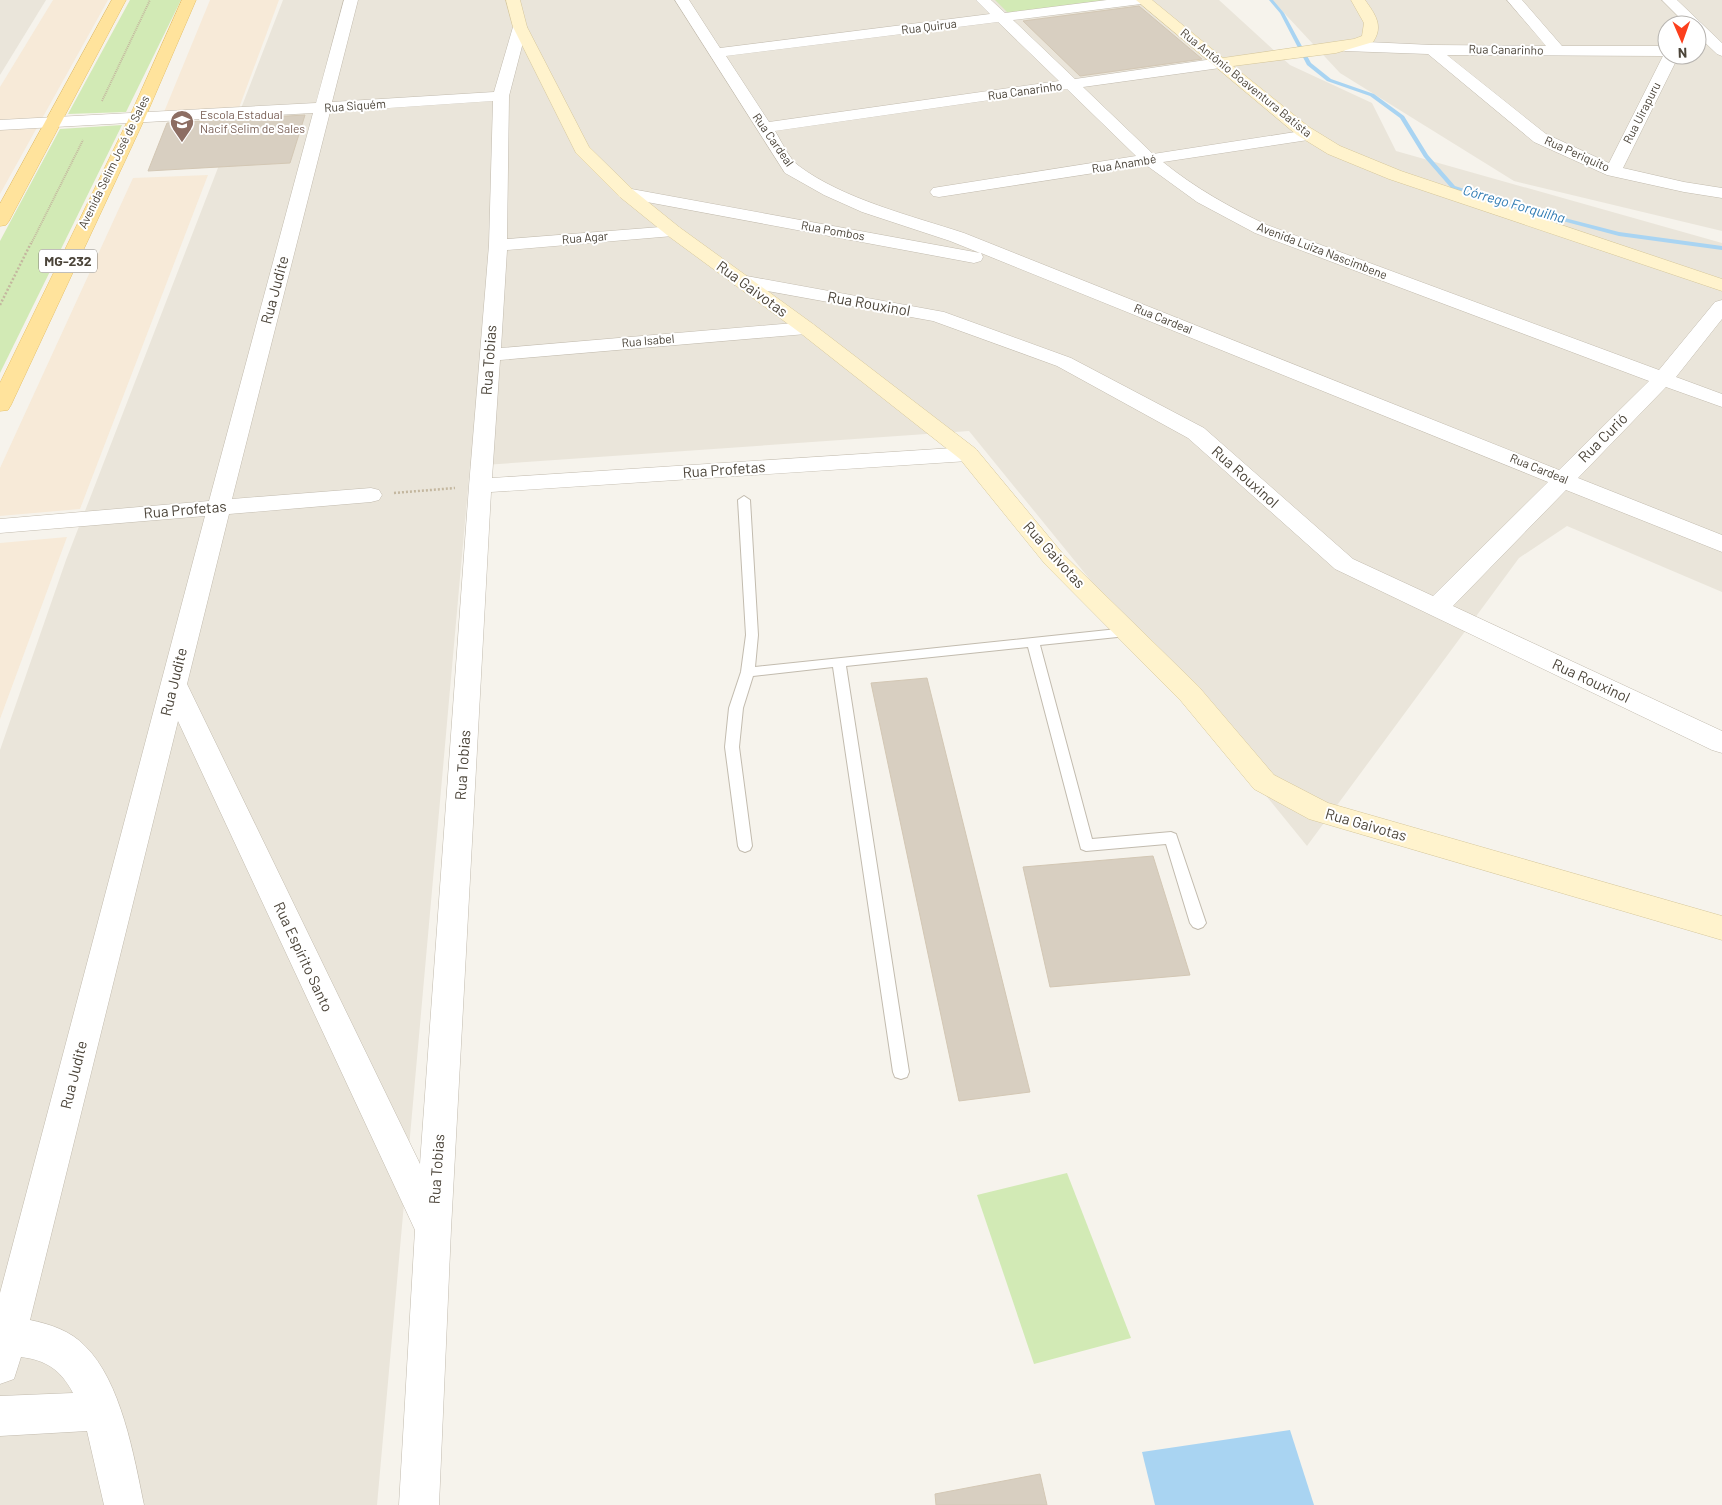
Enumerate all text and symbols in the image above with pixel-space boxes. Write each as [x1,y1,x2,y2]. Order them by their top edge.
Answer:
north arrow [1657,15,1707,65]
street label: Rua Quirua [900,16,957,36]
street label: Rua Antônio Boaventura Batista [1178,25,1315,139]
street label: Rua Canarinho [1468,41,1544,57]
text: N [1678,45,1687,62]
street label: Rua Canarinho [987,78,1063,102]
street label: Rua Uirapuru [1620,79,1663,146]
street label: Avenida Selim José de Sales [75,93,152,230]
street label: Rua Siquém [324,96,386,114]
place label: Escola Estadual Nacif Selim de Sales [200,107,305,135]
school or university icon: Escola Estadual Nacif Selim de Sales [169,109,195,143]
street label: Rua Cardeal [750,110,797,169]
street label: Rua Periquito [1543,132,1612,174]
street label: Rua Anambé [1091,151,1157,175]
water label: Córrego Forquilha [1461,181,1567,226]
street label: Rua Pombos [800,218,866,243]
street label: Avenida Luiza Nascimbene [1255,219,1390,281]
street label: Rua Agar [561,228,609,246]
road number: MG-232 [39,250,97,272]
street label: Rua Judite [256,254,292,326]
street label: Rua Gaivotas [713,256,792,320]
street label: Rua Rouxinol [826,287,912,319]
street label: Rua Cardeal [1132,300,1195,336]
street label: Rua Tobias [477,324,499,396]
street label: Rua Isabel [621,331,675,349]
street label: Rua Curió [1574,409,1631,466]
street label: Rua Rouxinol [1208,442,1283,511]
street label: Rua Cardeal [1508,450,1571,486]
street label: Rua Profetas [682,457,766,481]
street label: Rua Profetas [143,496,227,522]
street label: Rua Gaivotas [1020,517,1089,591]
street label: Rua Judite [156,646,190,718]
street label: Rua Rouxinol [1550,654,1633,706]
street label: Rua Tobias [451,729,473,801]
street label: Rua Gaivotas [1324,804,1409,844]
street label: Rua Espírito Santo [271,899,337,1014]
street label: Rua Judite [56,1039,90,1111]
street label: Rua Tobias [425,1133,447,1205]

